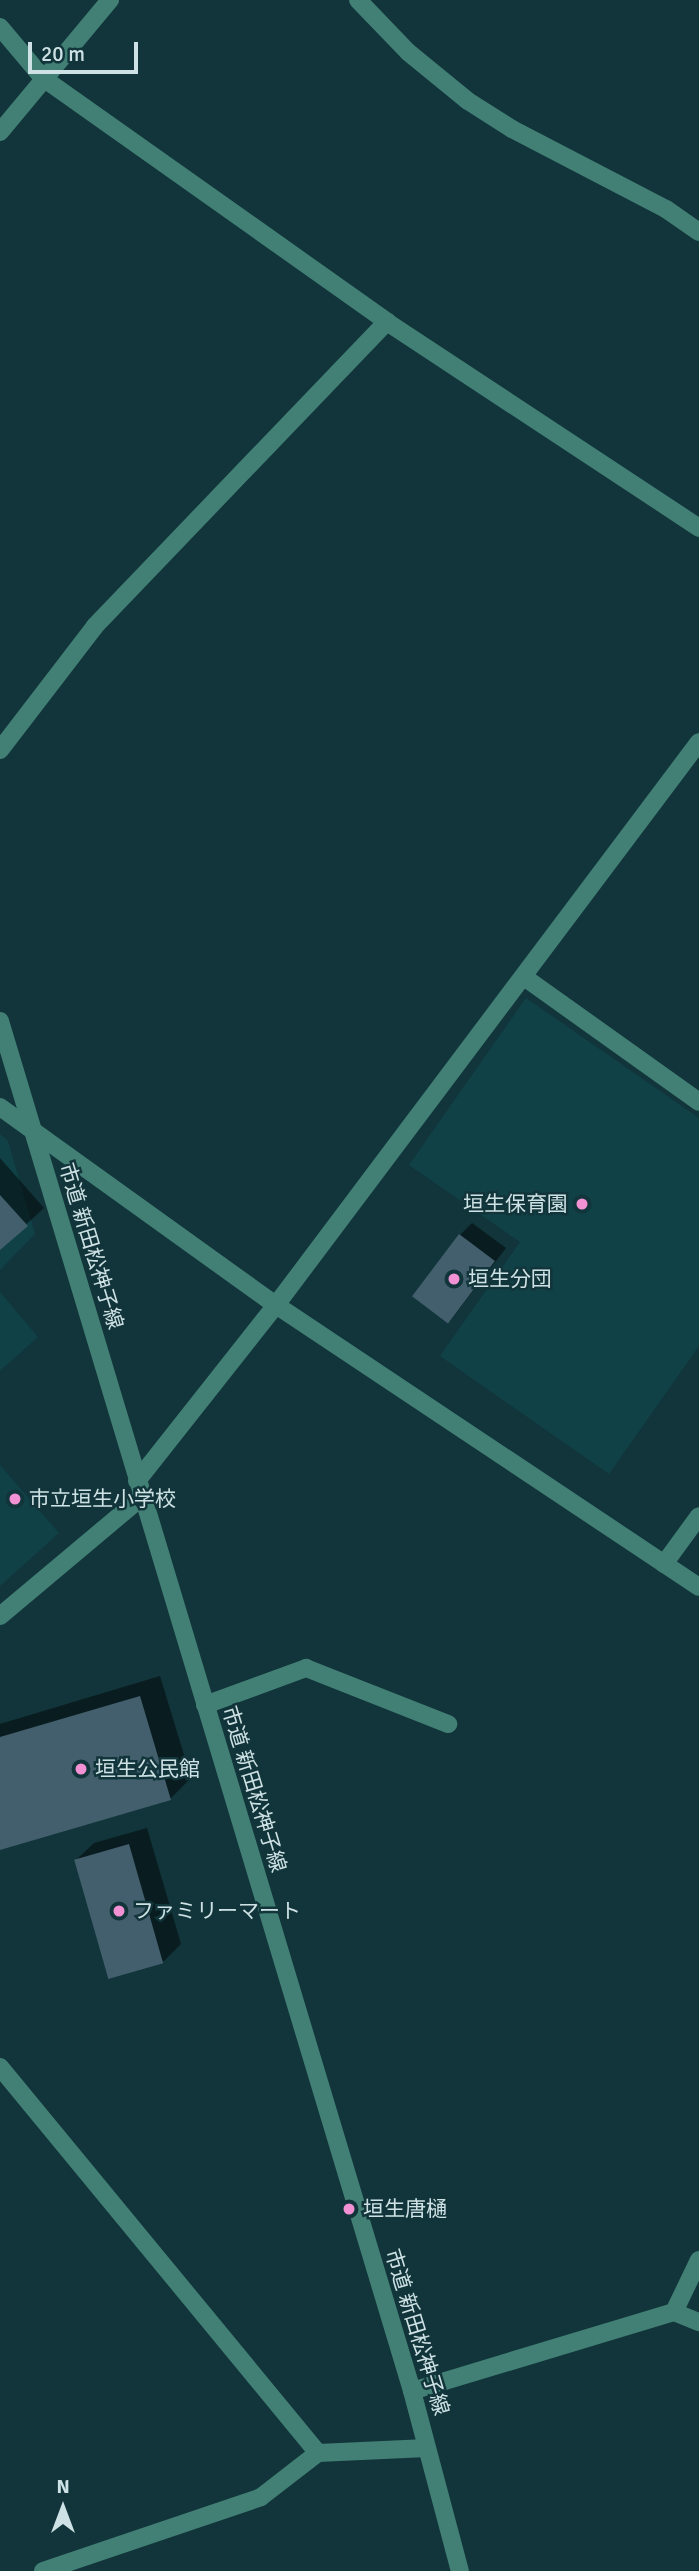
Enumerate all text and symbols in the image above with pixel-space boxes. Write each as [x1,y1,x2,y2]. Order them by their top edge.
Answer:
scale bar [32,28,142,72]
text: 20 m [41,41,85,67]
street label: 市道 新田松神子線 [54,1160,128,1332]
place label: 垣生保育園 [463,1191,568,1217]
marker: 垣生保育園 [574,1196,590,1212]
place label: 垣生分団 [468,1266,552,1292]
marker: 垣生分団 [446,1271,462,1287]
place label: 市立垣生小学校 [29,1486,176,1512]
marker: 市立垣生小学校 [7,1491,23,1507]
street label: 市道 新田松神子線 [217,1703,291,1875]
place label: 垣生公民館 [95,1756,200,1782]
marker: 垣生公民館 [73,1761,89,1777]
place label: ファミリーマート [133,1898,301,1924]
marker: ファミリーマート [111,1903,127,1919]
place label: 垣生唐樋 [363,2196,447,2222]
marker: 垣生唐樋 [341,2201,357,2217]
street label: 市道 新田松神子線 [380,2246,454,2418]
north arrow [28,2473,98,2543]
text: N [56,2475,70,2499]

